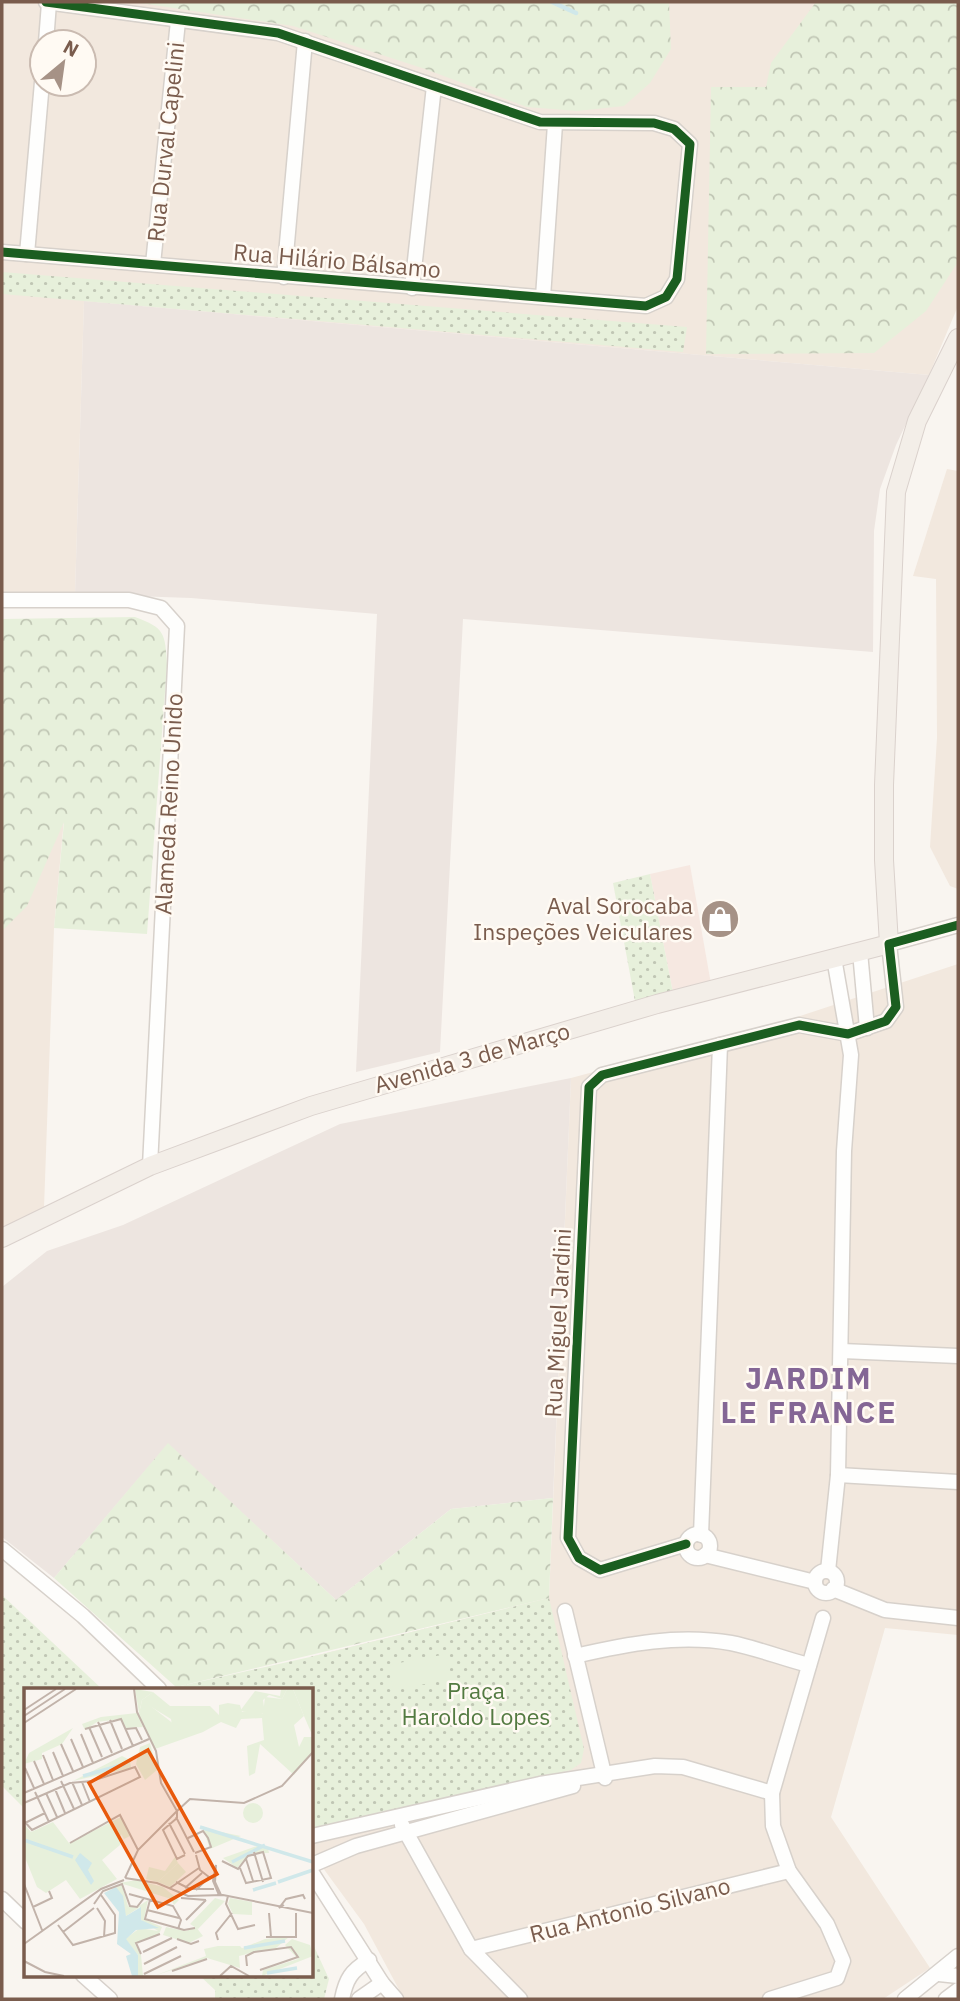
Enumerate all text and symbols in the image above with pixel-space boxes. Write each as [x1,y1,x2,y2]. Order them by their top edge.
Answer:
north arrow [28,28,98,98]
text: N [59,34,83,62]
street label: Rua Durval Capelini [140,40,190,243]
street label: Rua Hilário Bálsamo [232,236,442,284]
street label: Alameda Reino Unido [147,692,189,915]
place label: Aval Sorocaba Inspeções Veiculares [473,890,693,946]
shop icon: Aval Sorocaba Inspeções Veiculares [699,898,741,940]
street label: Avenida 3 de Março [370,1015,573,1099]
street label: Rua Miguel Jardini [537,1228,577,1418]
district label: JARDIM LE FRANCE [721,1358,897,1431]
park label: Praça Haroldo Lopes [402,1675,551,1731]
inset map [24,1688,313,1976]
street label: Rua Antonio Silvano [526,1870,733,1948]

